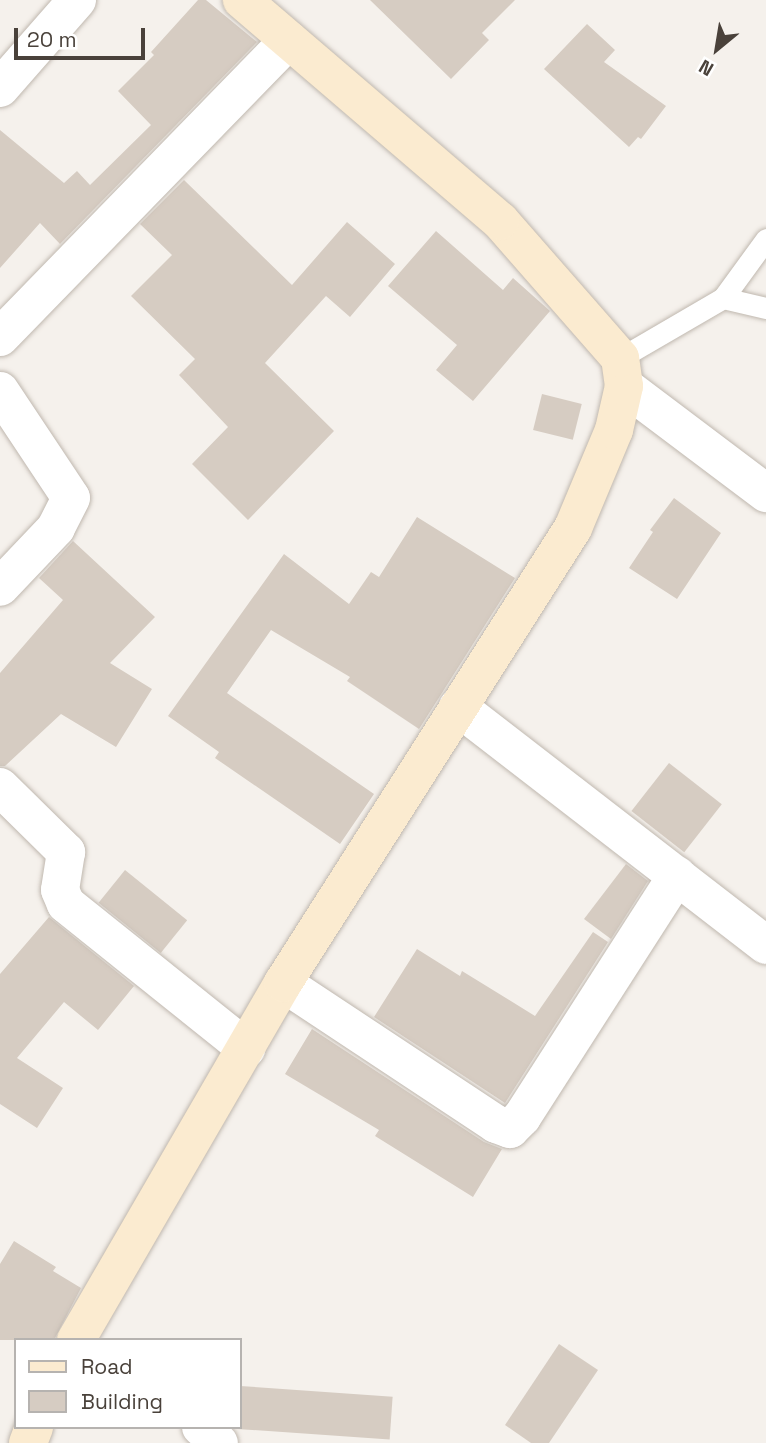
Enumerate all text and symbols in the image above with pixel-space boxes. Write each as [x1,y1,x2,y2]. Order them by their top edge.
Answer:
scale bar [18,14,149,58]
north arrow [682,14,752,84]
text: 20 m [27,26,77,53]
text: N [694,54,718,82]
legend [14,1338,242,1429]
text: Road [81,1353,133,1380]
text: Building [81,1388,163,1415]

